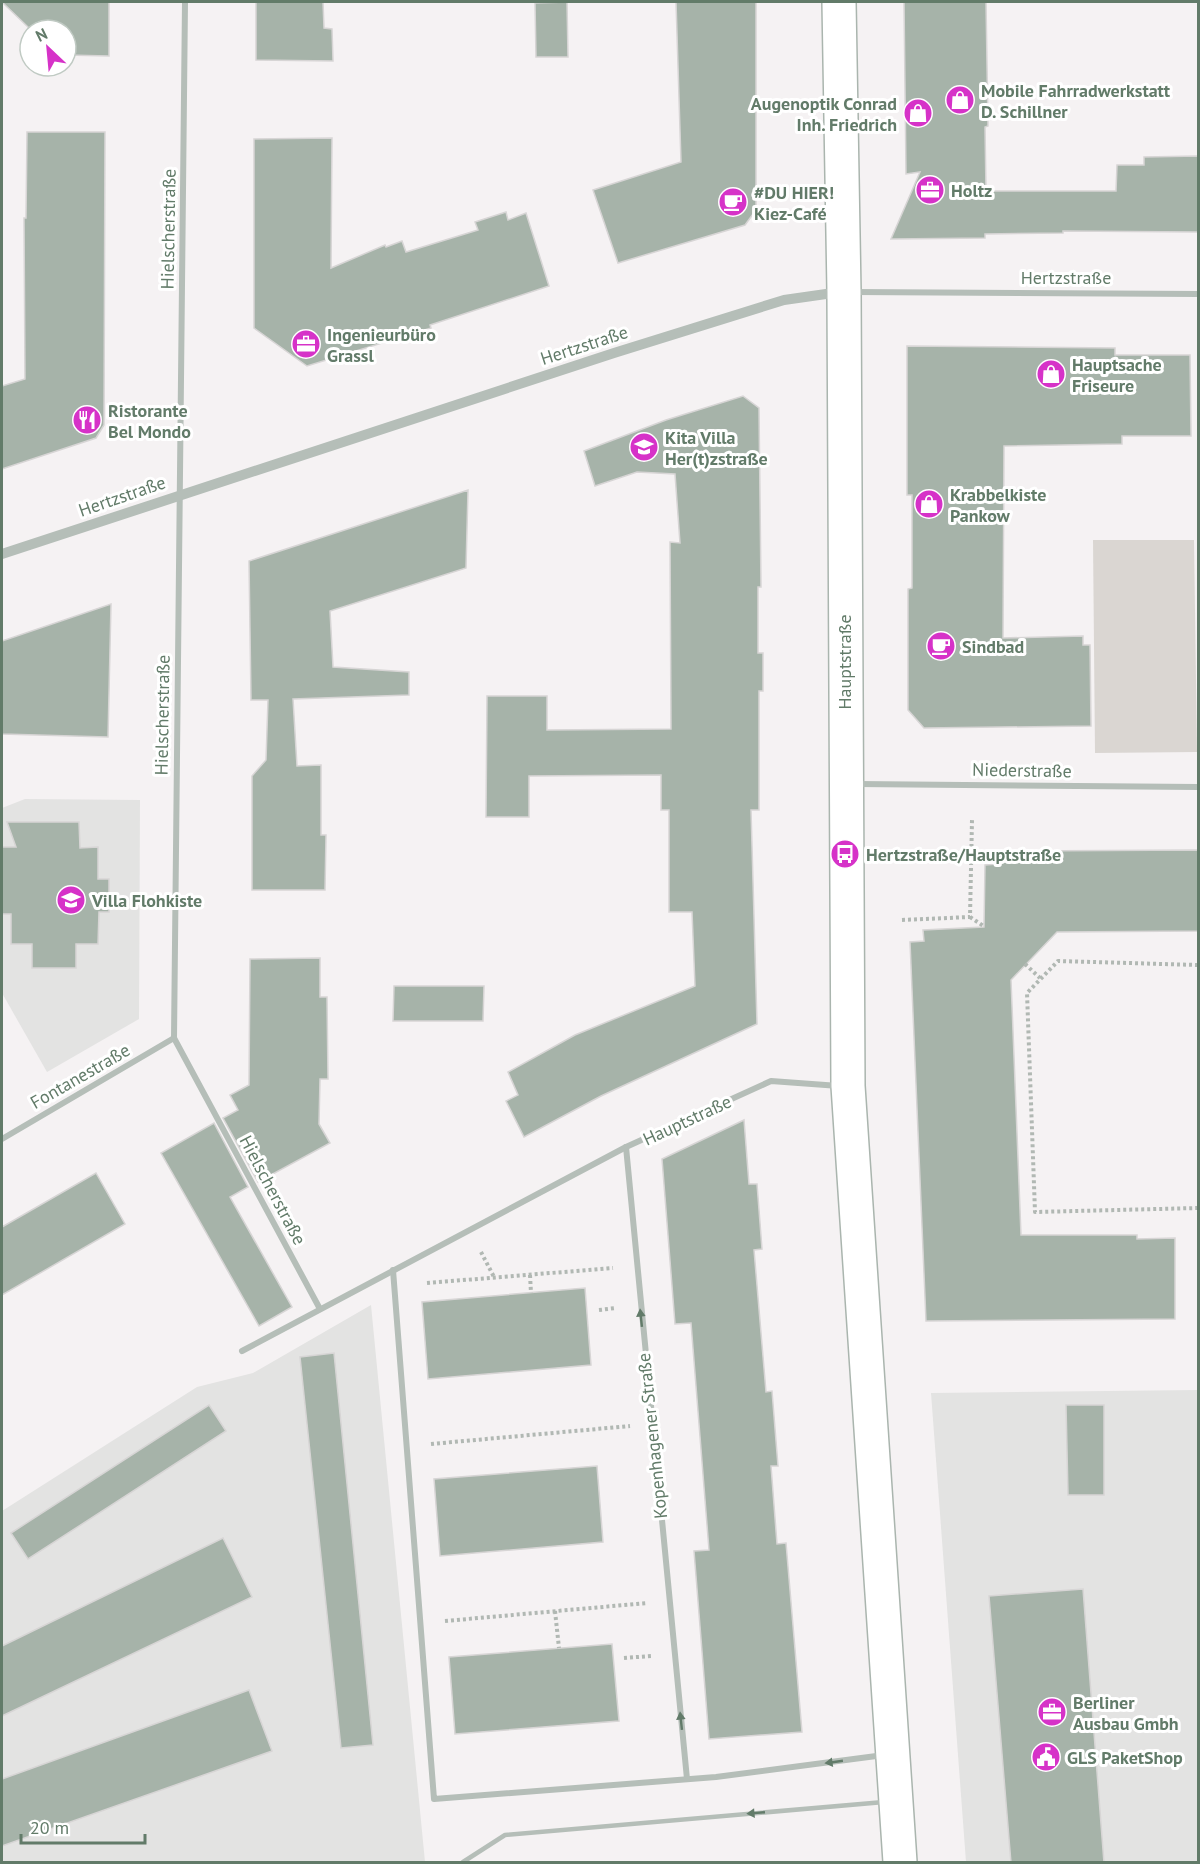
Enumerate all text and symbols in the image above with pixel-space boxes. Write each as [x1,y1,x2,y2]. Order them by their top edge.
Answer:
north arrow [18,18,78,78]
text: N [32,23,51,46]
place label: Mobile Fahrradwerkstatt D. Schillner [981,79,1171,123]
shop icon: Mobile Fahrradwerkstatt D. Schillner [944,84,976,116]
place label: Augenoptik Conrad Inh. Friedrich [751,92,897,136]
shop icon: Augenoptik Conrad Inh. Friedrich [902,97,934,129]
street label: Hielscherstraße [155,168,181,290]
office icon: Holtz [914,174,946,206]
place label: Holtz [951,179,992,202]
place label: #DU HIER! Kiez-Café [754,181,834,225]
cafe icon: #DU HIER! Kiez-Café [717,186,749,218]
street label: Hertzstraße [1021,266,1111,289]
street label: Hertzstraße [537,320,631,370]
place label: Ingenieurbüro Grassl [327,323,436,367]
office icon: Ingenieurbüro Grassl [290,328,322,360]
place label: Hauptsache Friseure [1072,353,1162,397]
shop icon: Hauptsache Friseure [1035,358,1067,390]
place label: Ristorante Bel Mondo [108,399,191,443]
restaurant icon: Ristorante Bel Mondo [71,404,103,436]
place label: Kita Villa Her(t)zstraße [665,426,768,470]
school or university icon: Kita Villa Her(t)zstraße [628,431,660,463]
street label: Hertzstraße [75,470,169,522]
place label: Krabbelkiste Pankow [950,483,1046,527]
shop icon: Krabbelkiste Pankow [913,488,945,520]
street label: Hauptstraße [833,614,856,710]
cafe icon: Sindbad [925,630,957,662]
place label: Sindbad [962,635,1024,658]
street label: Hielscherstraße [149,654,175,776]
street label: Niederstraße [972,758,1072,782]
bus stop icon: Hertzstraße/Hauptstraße [829,838,861,870]
place label: Hertzstraße/Hauptstraße [866,843,1061,866]
school or university icon: Villa Flohkiste [55,884,87,916]
place label: Villa Flohkiste [91,889,202,912]
street label: Fontanestraße [26,1038,134,1114]
street label: Hauptstraße [639,1089,735,1151]
street label: Hielscherstraße [235,1131,311,1249]
one-way arrow [636,1309,645,1328]
street label: Kopenhagener Straße [632,1352,672,1520]
place label: Berliner Ausbau Gmbh [1073,1691,1179,1735]
office icon: Berliner Ausbau Gmbh [1036,1696,1068,1728]
one-way arrow [676,1712,685,1731]
public building icon: GLS PaketShop [1030,1741,1062,1773]
place label: GLS PaketShop [1067,1746,1183,1769]
one-way arrow [825,1757,844,1766]
scale bar [21,1807,146,1845]
one-way arrow [746,1808,765,1818]
text: 20 m [30,1816,69,1839]

